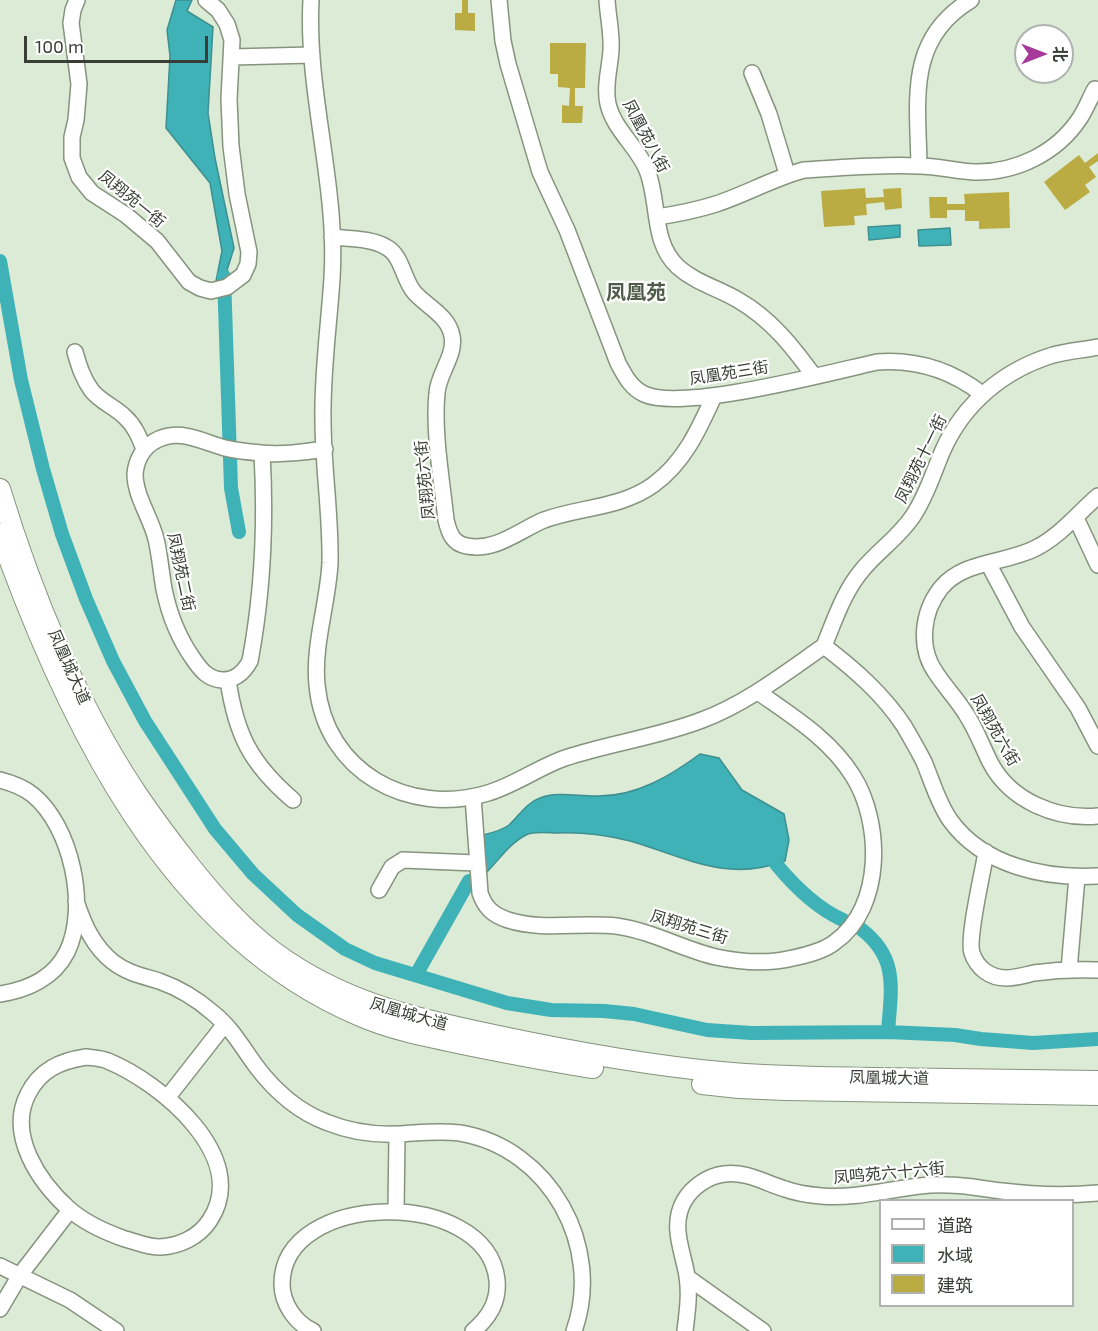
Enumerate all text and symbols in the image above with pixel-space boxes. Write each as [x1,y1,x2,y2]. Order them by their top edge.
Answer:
scale bar [27,24,212,62]
north arrow [1014,24,1074,84]
text: 100 m [35,35,84,57]
text: 北 [1051,46,1070,62]
street label: 凤凰苑八街 [619,96,673,176]
street label: 凤翔苑一街 [95,166,169,232]
district label: 凤凰苑 [606,280,666,304]
street label: 凤凰苑三街 [688,357,770,389]
street label: 凤翔苑十一街 [891,412,951,506]
street label: 凤翔苑六街 [411,439,439,521]
street label: 凤翔苑二街 [163,531,199,613]
street label: 凤凰城大道 [44,627,94,707]
street label: 凤翔苑六街 [967,691,1023,769]
street label: 凤翔苑三街 [648,906,730,948]
street label: 凤凰城大道 [368,994,450,1034]
street label: 凤凰城大道 [849,1068,929,1088]
street label: 凤鸣苑六十六街 [832,1159,946,1187]
legend [879,1199,1074,1307]
text: 道路 [937,1214,973,1236]
text: 水域 [937,1244,973,1266]
text: 建筑 [937,1274,973,1296]

